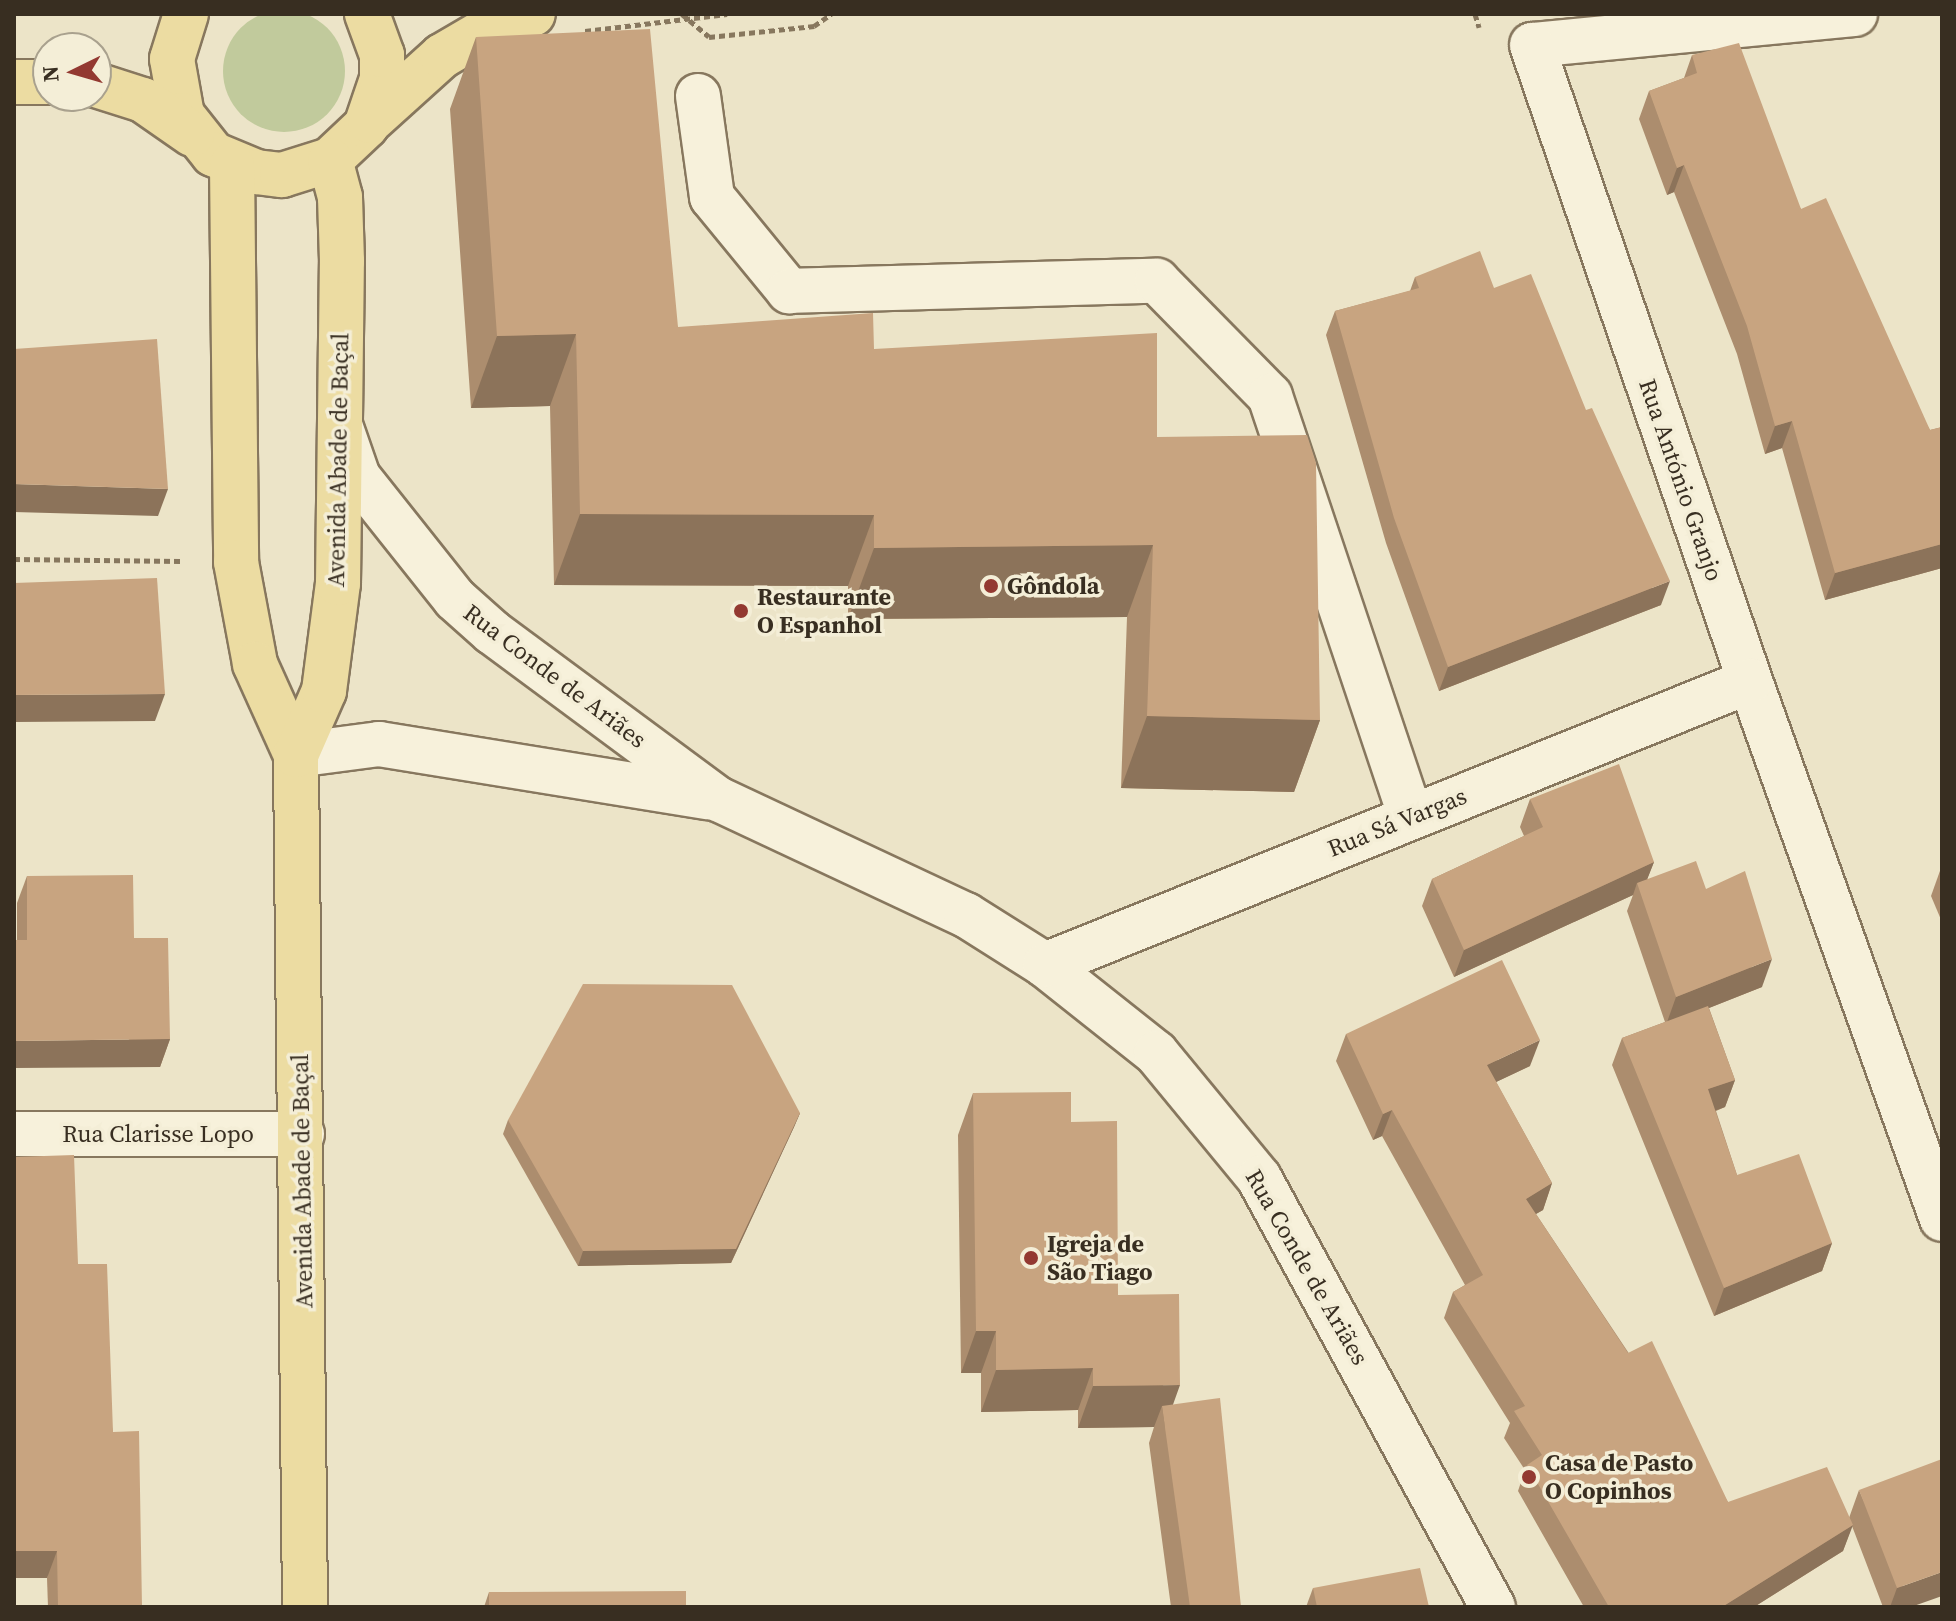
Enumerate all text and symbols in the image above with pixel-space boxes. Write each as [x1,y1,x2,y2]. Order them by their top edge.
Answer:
north arrow [32,32,112,112]
text: N [34,65,66,83]
street label: Avenida Abade de Baçal [321,333,355,587]
street label: Rua António Granjo [1633,375,1729,585]
place label: Gôndola [1007,572,1100,600]
marker: Gôndola [982,577,1000,595]
place label: Restaurante O Espanhol [757,583,891,639]
street label: Rua Conde de Ariães [458,598,652,754]
marker: Restaurante O Espanhol [732,602,750,620]
street label: Rua Sá Vargas [1323,781,1471,863]
street label: Avenida Abade de Baçal [285,1054,319,1308]
street label: Rua Clarisse Lopo [62,1120,254,1148]
street label: Rua Conde de Ariães [1239,1164,1375,1370]
place label: Igreja de São Tiago [1047,1230,1153,1286]
marker: Igreja de São Tiago [1022,1249,1040,1267]
place label: Casa de Pasto O Copinhos [1545,1449,1693,1505]
marker: Casa de Pasto O Copinhos [1520,1468,1538,1486]

